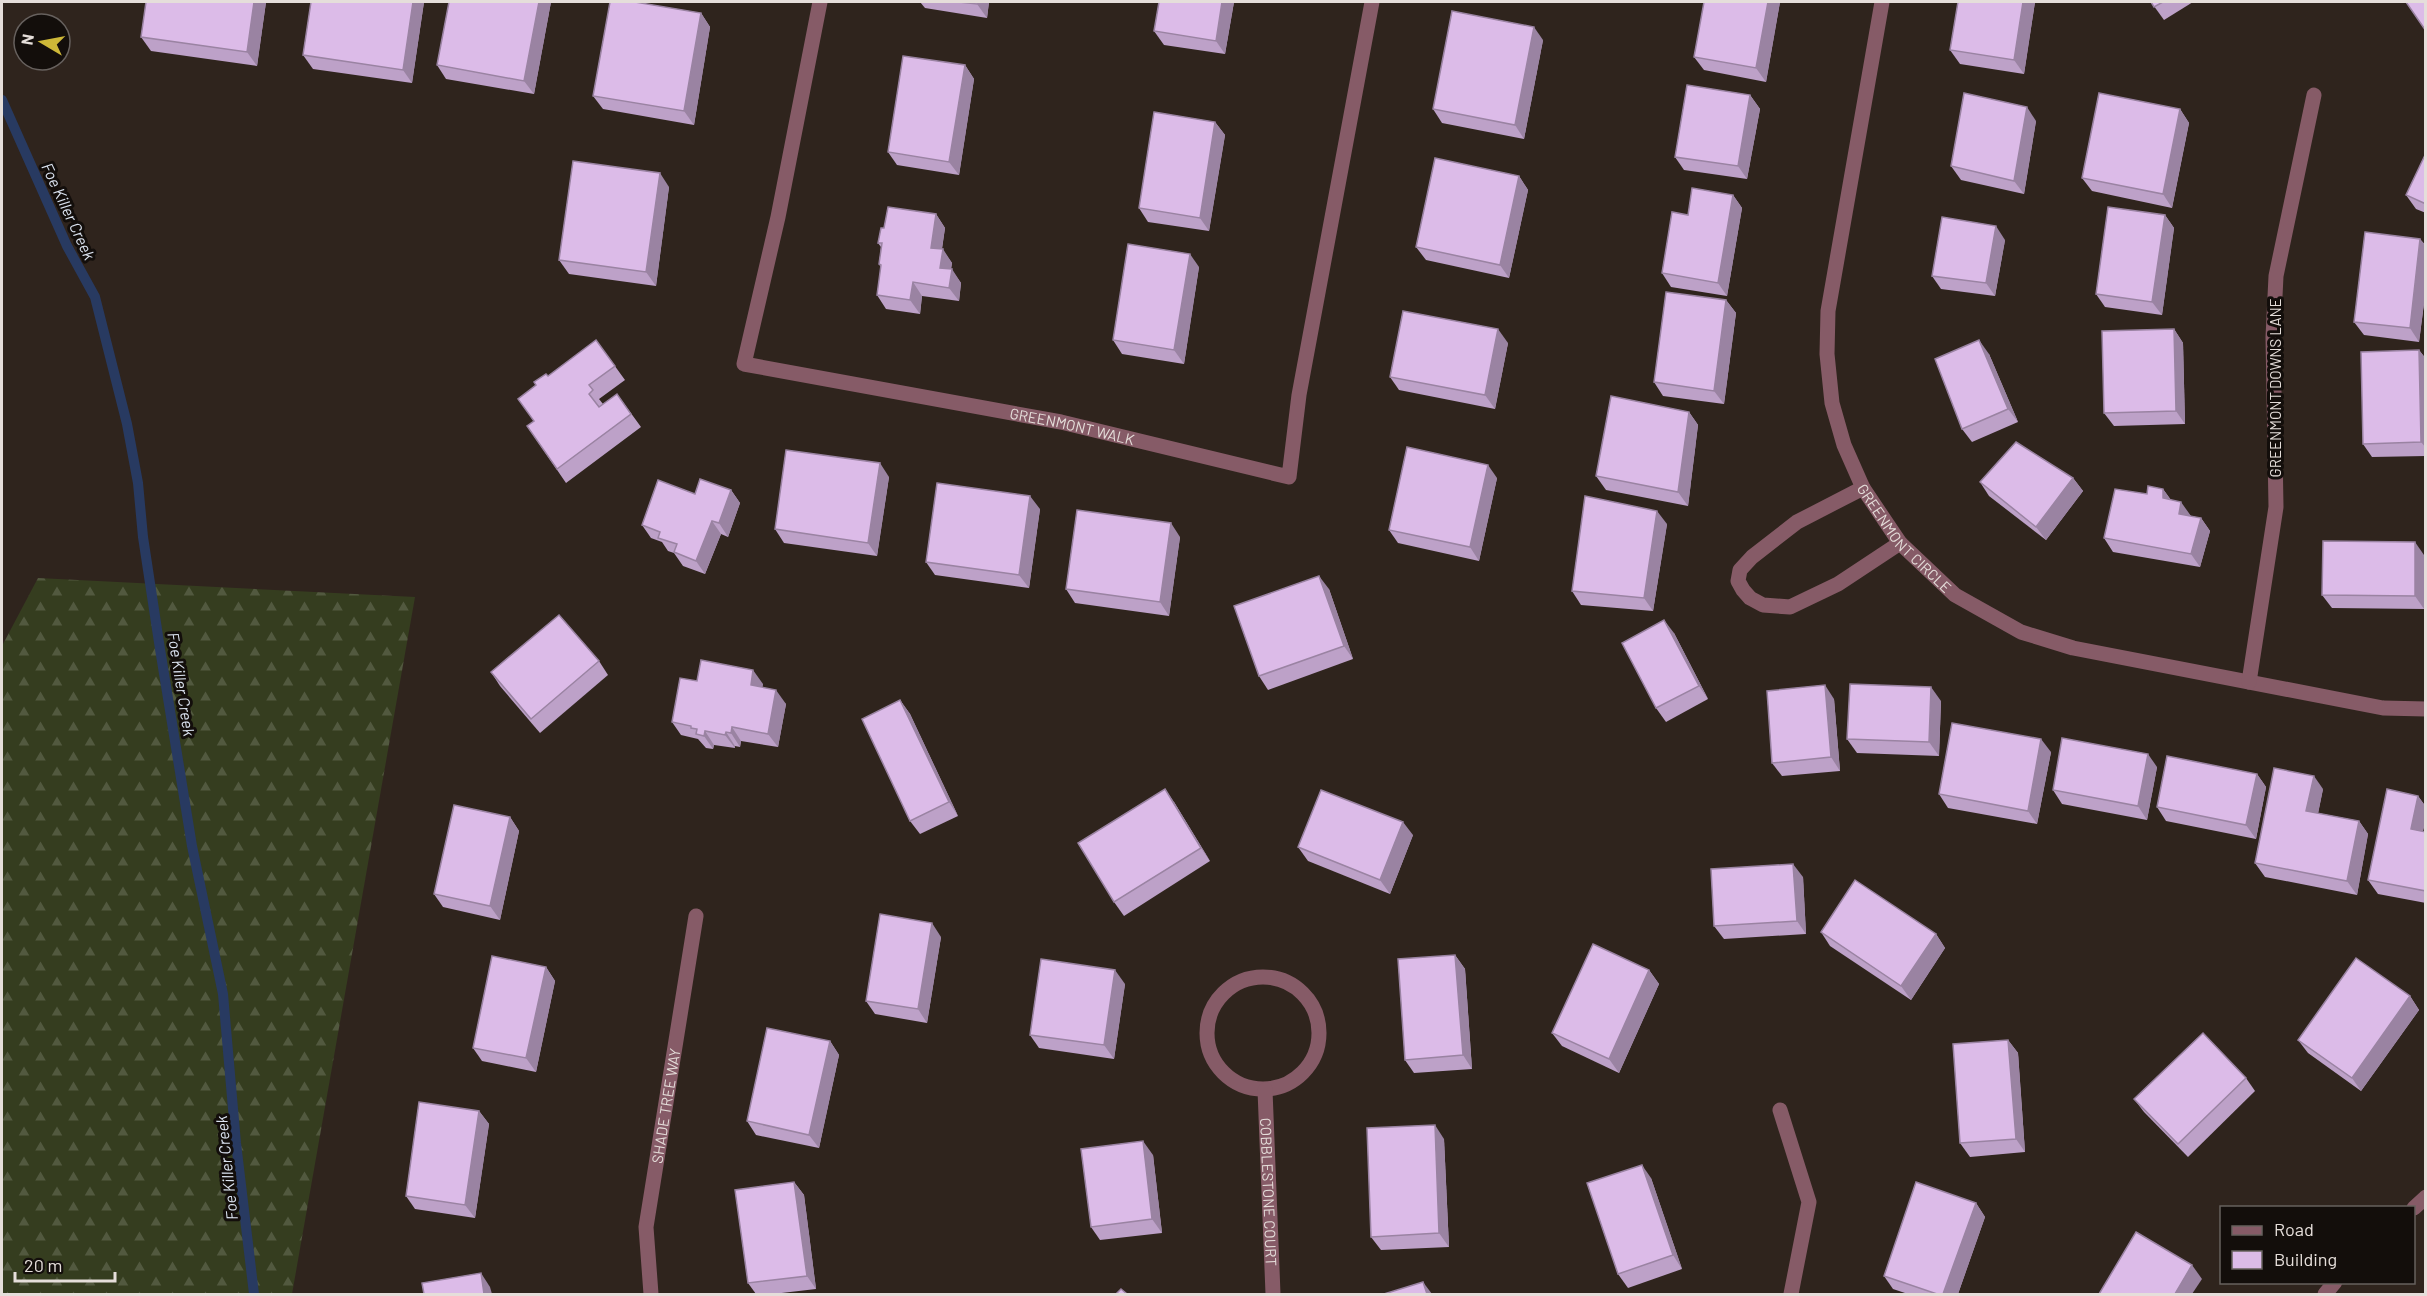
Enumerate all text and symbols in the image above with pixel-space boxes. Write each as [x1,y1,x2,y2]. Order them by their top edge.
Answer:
north arrow [12,12,72,72]
text: N [16,32,37,46]
water label: Foe Killer Creek [38,159,100,263]
street label: GREENMONT DOWNS LANE [2266,299,2284,477]
street label: GREENMONT WALK [1008,404,1136,448]
street label: GREENMONT CIRCLE [1854,480,1955,596]
water label: Foe Killer Creek [164,631,200,738]
street label: SHADE TREE WAY [647,1047,684,1165]
water label: Foe Killer Creek [211,1115,241,1221]
street label: COBBLESTONE COURT [1257,1117,1281,1266]
legend [2220,1206,2415,1284]
text: Road [2274,1218,2314,1240]
scale bar [15,1245,116,1283]
text: Building [2274,1248,2337,1270]
text: 20 m [24,1254,62,1276]

